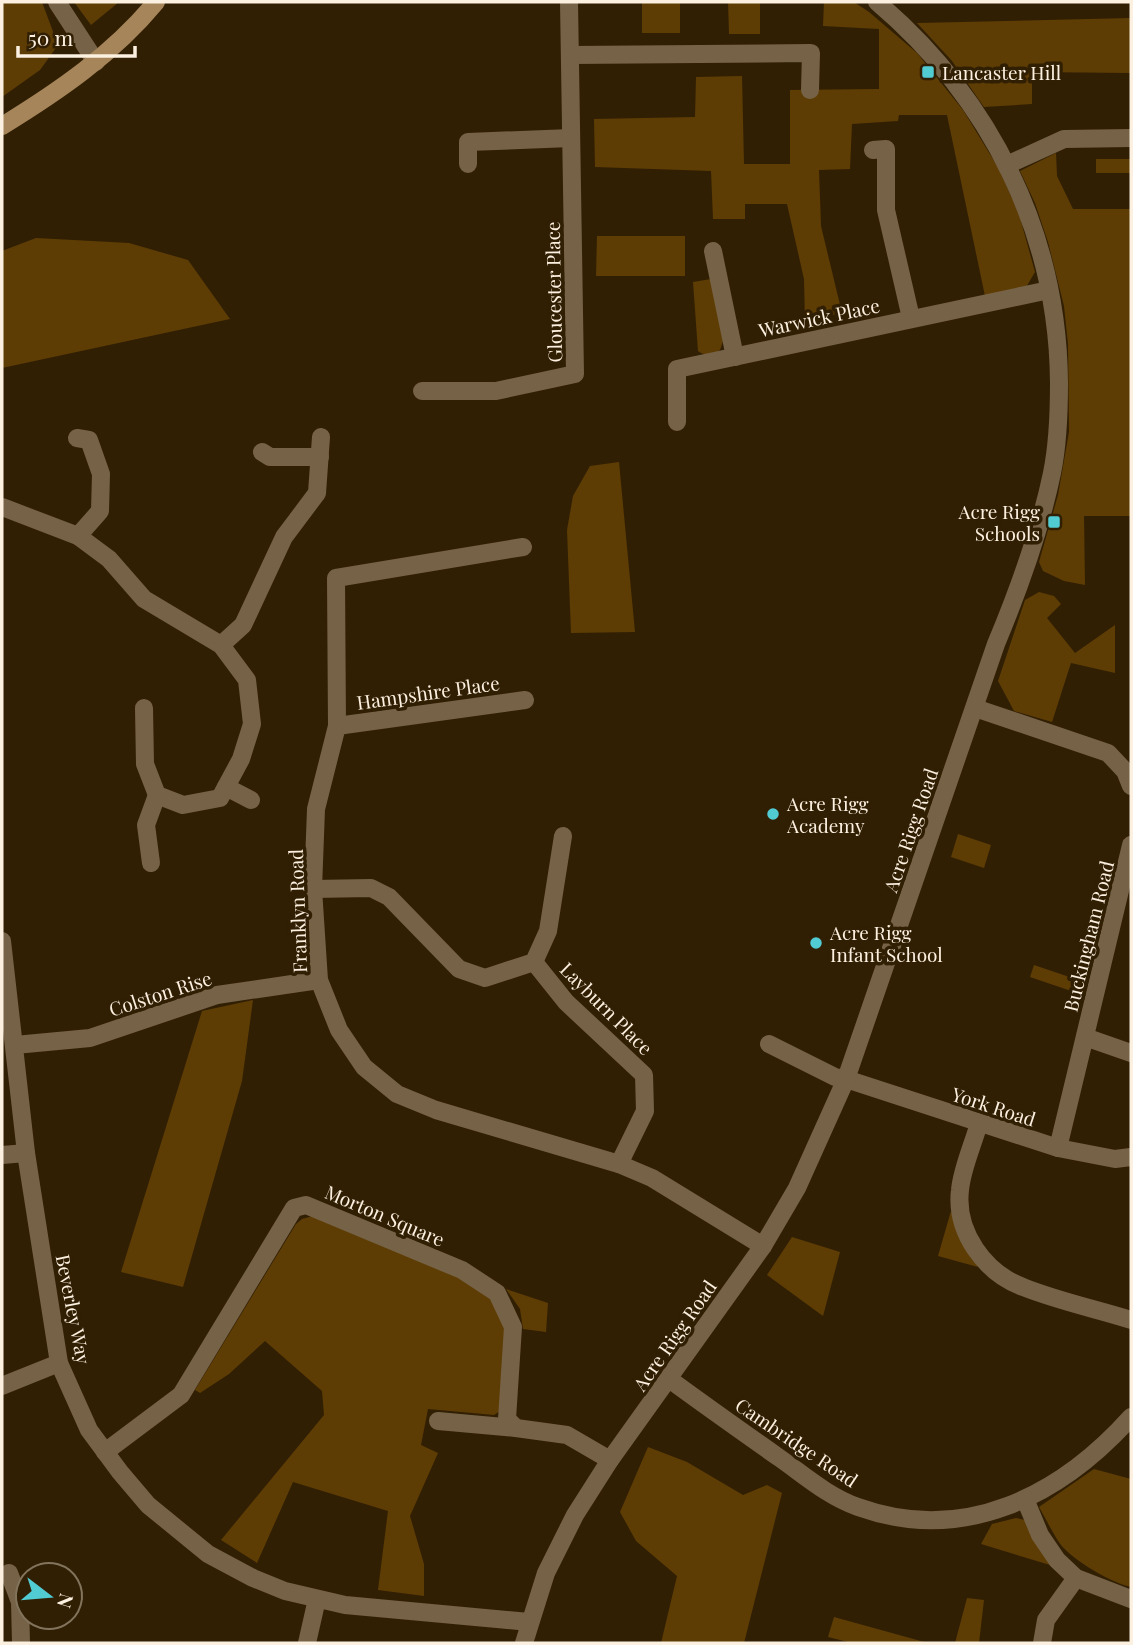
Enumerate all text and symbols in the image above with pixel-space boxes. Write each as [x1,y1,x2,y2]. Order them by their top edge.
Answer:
scale bar [18,14,135,58]
text: 50 m [28,23,74,51]
place label: Lancaster Hill [942,59,1062,85]
marker: Lancaster Hill [920,64,936,80]
street label: Gloucester Place [539,221,567,363]
street label: Warwick Place [755,291,882,343]
place label: Acre Rigg Schools [957,498,1040,546]
marker: Acre Rigg Schools [1046,514,1062,530]
street label: Hampshire Place [355,669,501,715]
street label: Acre Rigg Road [876,765,943,896]
place label: Acre Rigg Academy [786,790,869,838]
marker: Acre Rigg Academy [765,806,781,822]
street label: Franklyn Road [282,848,312,974]
street label: Buckingham Road [1057,858,1119,1014]
place label: Acre Rigg Infant School [829,919,943,967]
marker: Acre Rigg Infant School [808,935,824,951]
street label: Layburn Place [555,956,659,1060]
street label: Colston Rise [105,964,215,1022]
street label: York Road [948,1080,1039,1132]
street label: Morton Square [321,1178,449,1252]
street label: Beverley Way [51,1252,97,1366]
street label: Acre Rigg Road [626,1274,722,1396]
street label: Cambridge Road [731,1391,863,1493]
north arrow [14,1561,84,1631]
text: N [52,1591,81,1611]

